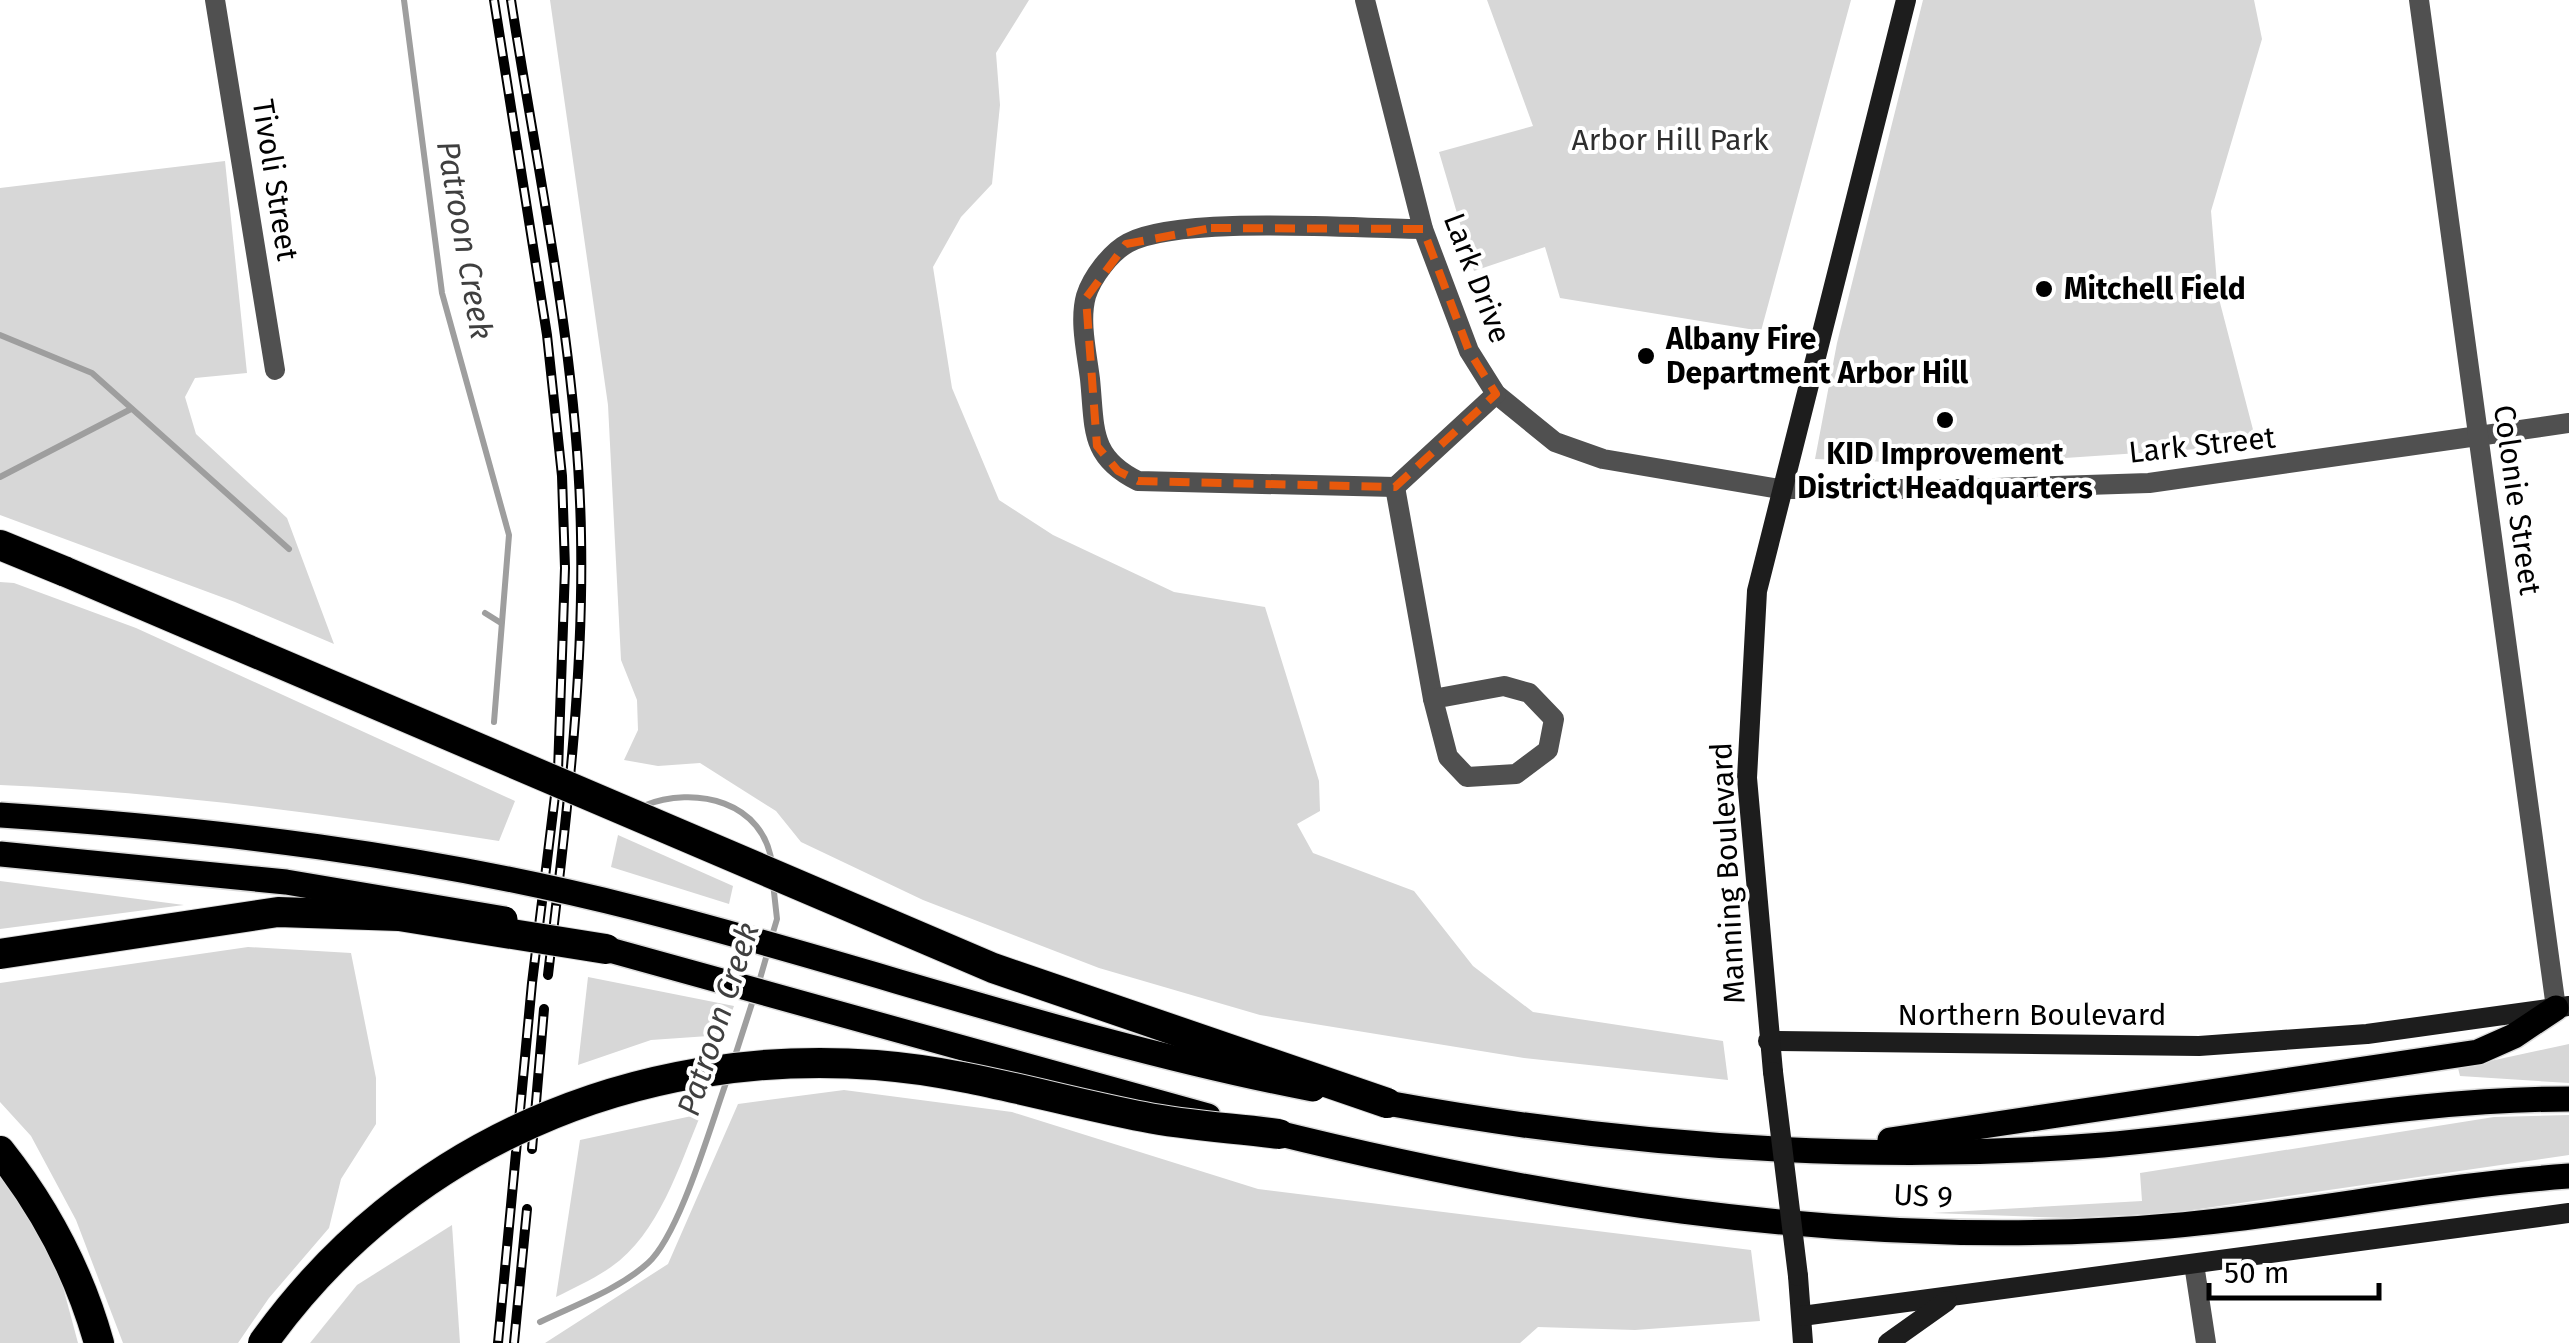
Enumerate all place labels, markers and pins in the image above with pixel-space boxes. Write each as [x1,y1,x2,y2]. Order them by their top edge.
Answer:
place label: Mitchell Field [2064,271,2246,307]
marker: Mitchell Field [2033,278,2055,300]
place label: Albany Fire Department Arbor Hill [1665,321,1968,391]
marker: Albany Fire Department Arbor Hill [1635,345,1657,367]
marker: KID Improvement District Headquarters [1934,409,1956,431]
place label: KID Improvement District Headquarters [1797,436,2093,506]

